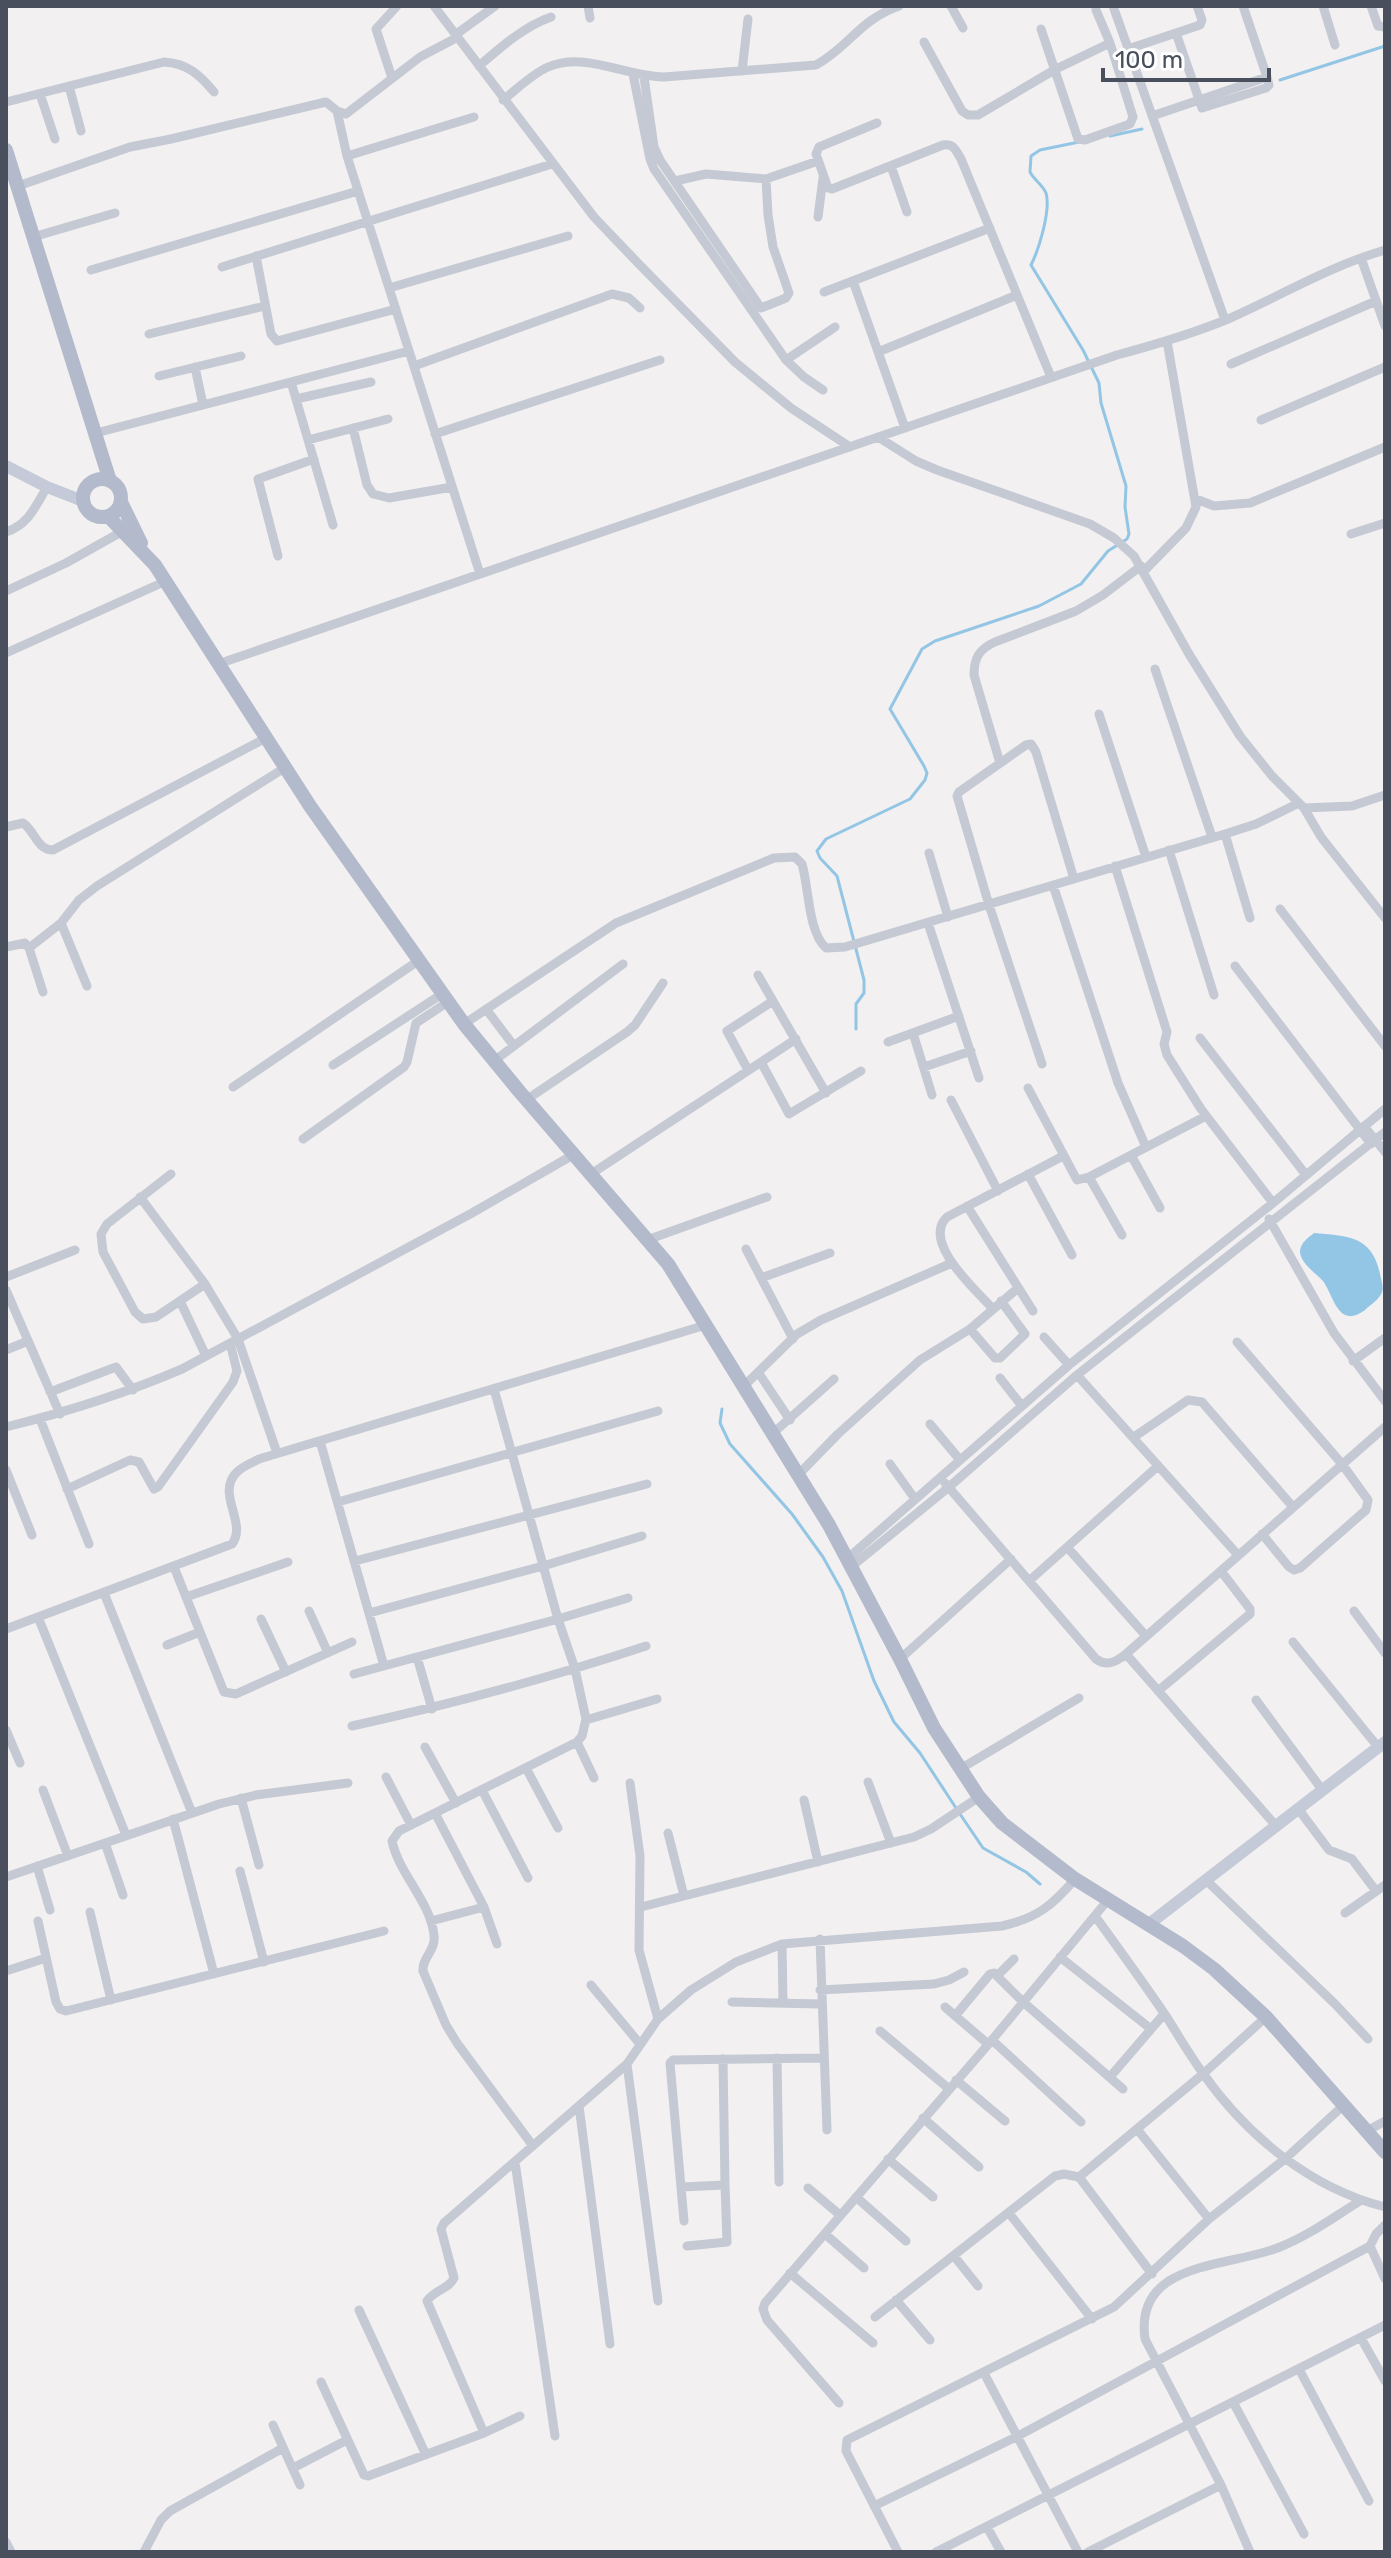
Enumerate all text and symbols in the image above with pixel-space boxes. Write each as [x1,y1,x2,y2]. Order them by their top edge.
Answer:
scale bar [1103,32,1269,82]
text: 100 m [1115,46,1183,74]

